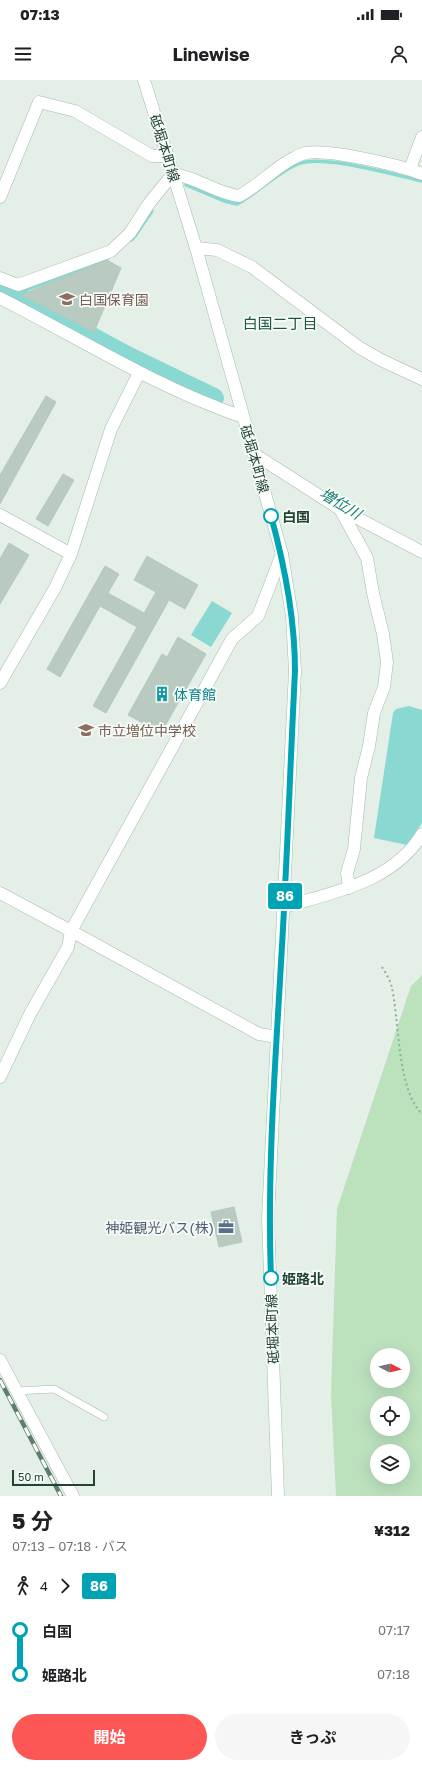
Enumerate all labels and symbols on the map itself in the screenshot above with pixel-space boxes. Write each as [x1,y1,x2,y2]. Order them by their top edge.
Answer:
street label: 砥堀本町線 [147,112,183,184]
school or university icon: 白国保育園 [58,290,76,308]
place label: 白国保育園 [79,291,149,308]
district label: 白国二丁目 [242,314,318,332]
street label: 砥堀本町線 [237,423,273,495]
water label: 増位川 [317,484,367,523]
marker: 白国 [263,508,279,524]
place label: 白国 [282,508,310,525]
building icon: 体育館 [153,685,171,703]
place label: 体育館 [174,686,216,703]
school or university icon: 市立増位中学校 [77,721,95,739]
place label: 市立増位中学校 [98,722,196,739]
line badge: 86 [267,883,303,909]
office icon: 神姫観光バス(株) [217,1218,235,1236]
place label: 神姫観光バス(株) [105,1219,214,1236]
marker: 姫路北 [263,1270,279,1286]
place label: 姫路北 [282,1270,324,1287]
street label: 砥堀本町線 [262,1294,282,1364]
north arrow [370,1348,410,1388]
scale bar [12,1468,95,1487]

